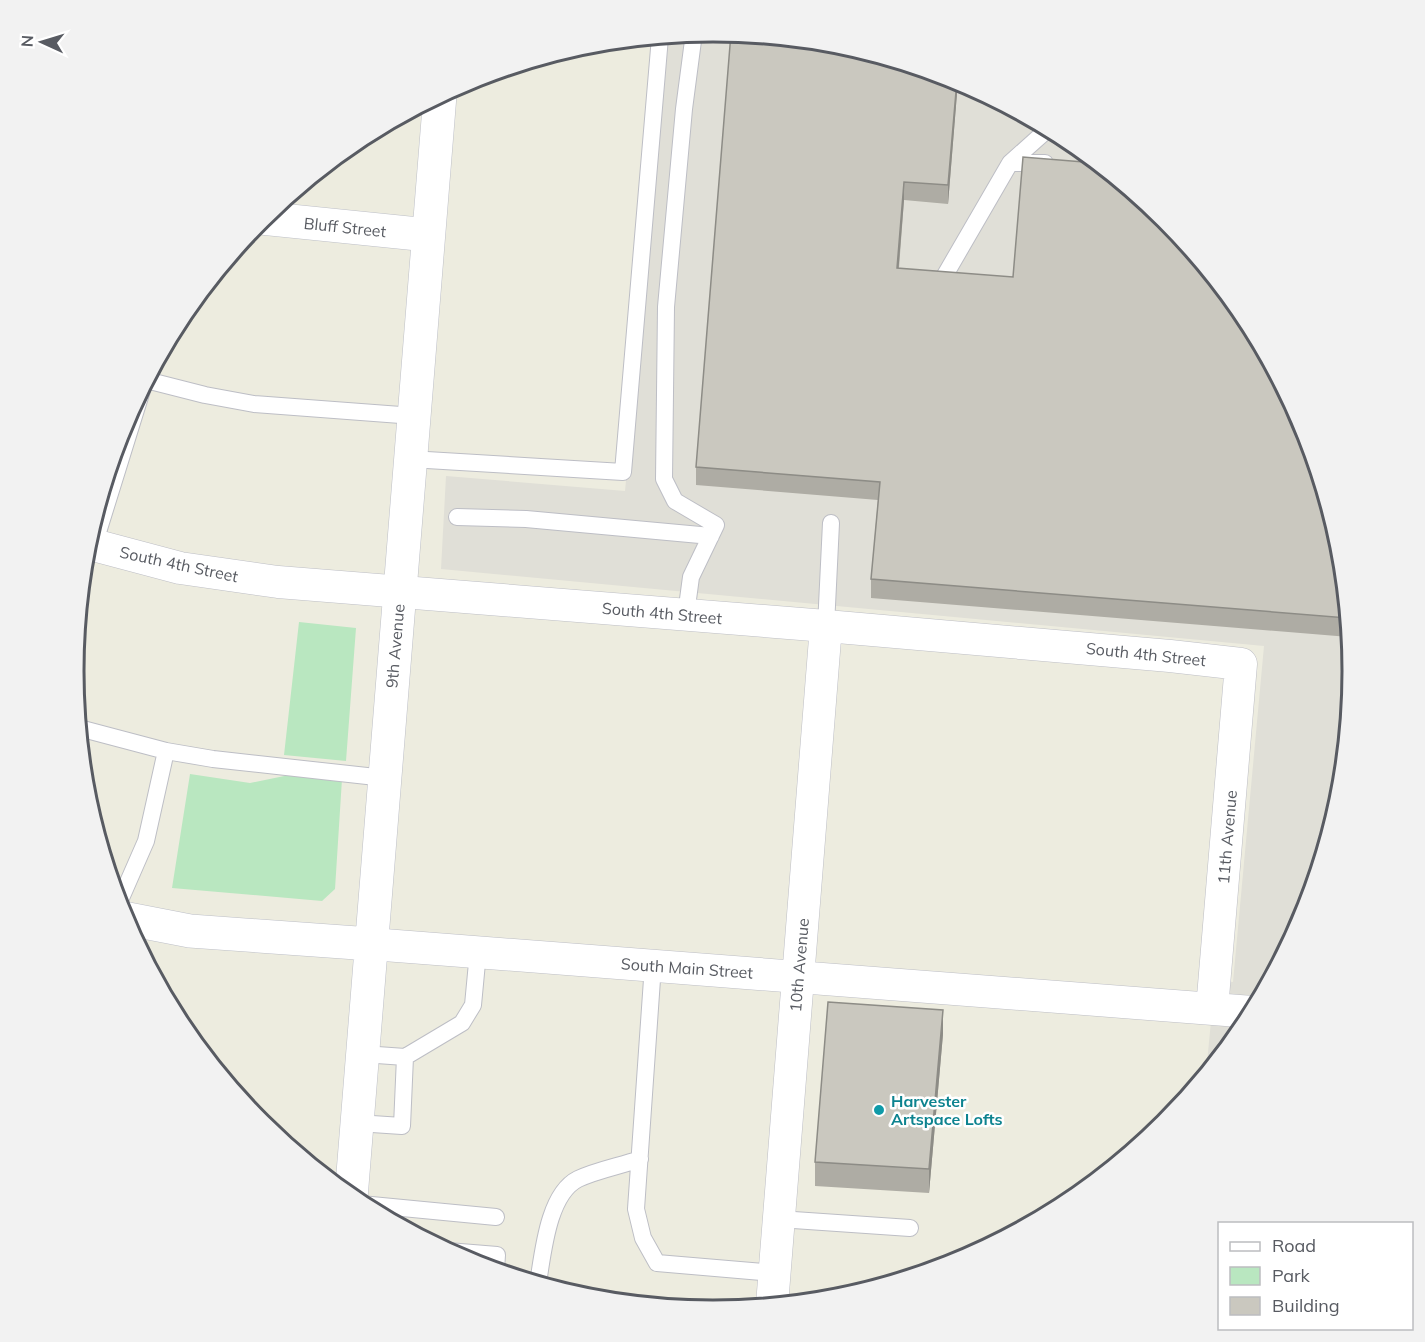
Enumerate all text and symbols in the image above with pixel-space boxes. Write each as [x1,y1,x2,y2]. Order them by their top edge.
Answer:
north arrow [12,12,72,72]
text: N [17,34,37,48]
street label: Bluff Street [303,213,388,241]
street label: South 4th Street [118,542,240,586]
street label: South 4th Street [601,598,723,628]
street label: 9th Avenue [381,603,409,689]
street label: South 4th Street [1085,638,1207,670]
street label: 11th Avenue [1213,789,1241,885]
street label: 10th Avenue [785,917,813,1013]
street label: South Main Street [620,953,754,983]
place label: Harvester Artspace Lofts [891,1091,1003,1129]
marker: Harvester Artspace Lofts [872,1103,886,1117]
legend [1218,1222,1413,1330]
text: Road [1272,1234,1316,1257]
text: Park [1272,1264,1311,1287]
text: Building [1272,1294,1340,1317]

